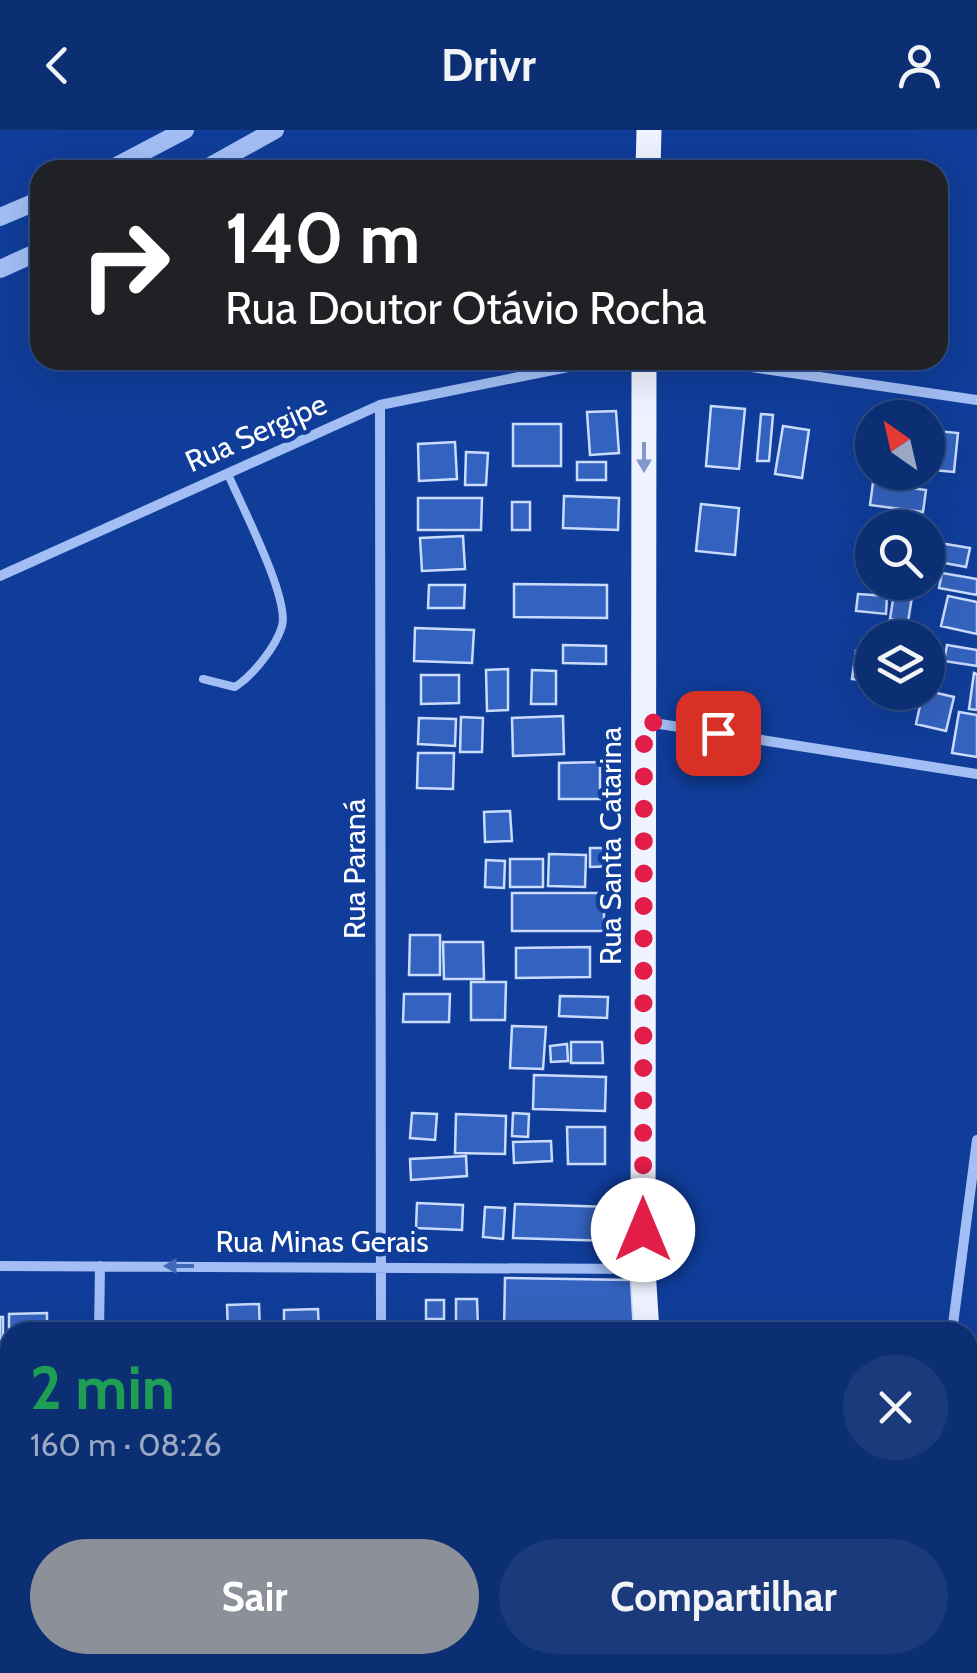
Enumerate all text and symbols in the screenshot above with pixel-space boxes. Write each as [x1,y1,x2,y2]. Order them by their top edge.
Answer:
icon: back [30,38,85,93]
text: Drivr [441,38,536,92]
icon: person [892,38,947,93]
text: 140 m [225,195,420,281]
icon: right [60,200,190,330]
text: Rua Doutor Otávio Rocha [225,281,706,335]
street label: Rua Sergipe [179,385,332,480]
north arrow [855,400,945,490]
map controls [855,400,945,710]
one-way arrow [636,442,652,474]
button: search [855,510,945,600]
button: layers [855,620,945,710]
pin [676,691,761,776]
icon: arrive [691,706,746,761]
street label: Rua Santa Catarina [592,726,629,965]
street label: Rua Paraná [336,798,373,939]
position arrow [591,1178,695,1282]
street label: Rua Minas Gerais [215,1223,429,1260]
one-way arrow [162,1258,194,1274]
text: 2 min [30,1351,175,1424]
button: close [843,1355,948,1460]
text: 160 m · 08:26 [30,1425,222,1464]
button: Sair [30,1539,479,1654]
button: Compartilhar [499,1539,948,1654]

